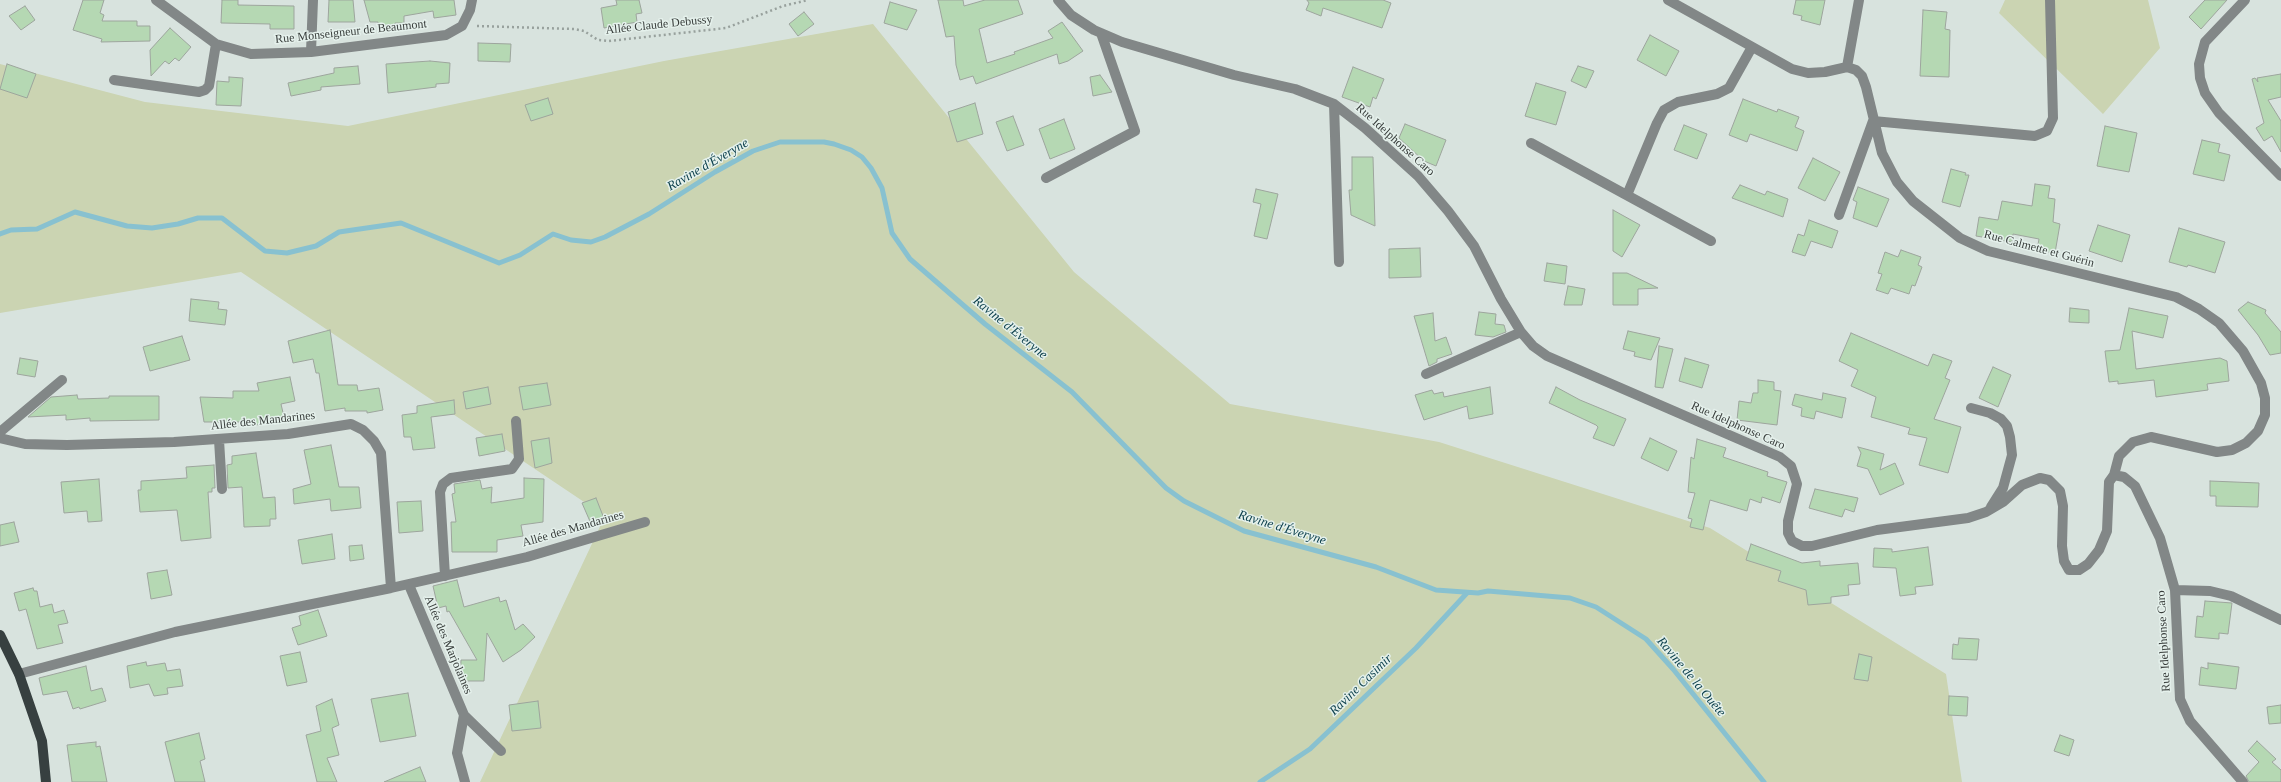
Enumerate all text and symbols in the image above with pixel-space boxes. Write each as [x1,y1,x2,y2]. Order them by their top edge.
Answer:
street label: Allée Claude Debussy [605,12,713,38]
street label: Rue Monseigneur de Beaumont [275,17,427,47]
street label: Rue Idelphonse Caro [1353,101,1437,179]
water label: Ravine d'Éveryne [665,135,751,195]
street label: Rue Calmette et Guérin [1982,227,2096,271]
water label: Ravine d'Éveryne [970,293,1050,363]
street label: Rue Idelphonse Caro [1689,399,1787,453]
street label: Allée des Mandarines [210,408,316,434]
water label: Ravine d'Éveryne [1236,507,1328,549]
street label: Allée des Mandarines [521,508,625,550]
street label: Rue Idelphonse Caro [2154,590,2174,692]
street label: Allée des Marjolaines [421,594,475,696]
water label: Ravine de la Ouête [1653,634,1729,720]
water label: Ravine Casimir [1326,651,1396,719]

